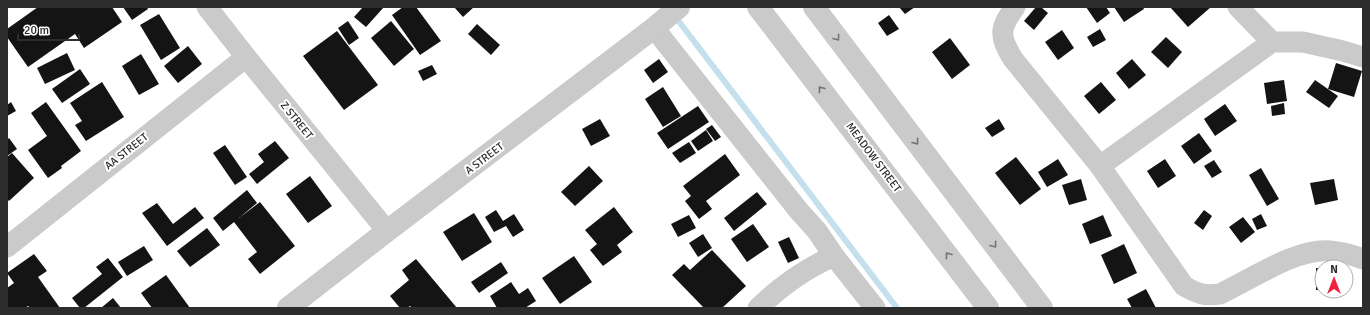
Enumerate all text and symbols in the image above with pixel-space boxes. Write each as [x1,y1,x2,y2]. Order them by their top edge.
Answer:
scale bar [18,16,79,42]
text: 20 m [24,23,49,38]
one-way arrow [832,34,839,41]
one-way arrow [819,87,826,94]
street label: Z STREET [278,99,316,142]
street label: MEADOW STREET [843,120,904,195]
street label: AA STREET [102,130,151,172]
one-way arrow [911,137,918,144]
street label: A STREET [462,139,507,177]
one-way arrow [989,241,996,248]
one-way arrow [946,252,953,259]
north arrow [1314,259,1354,299]
text: N [1330,263,1338,276]

